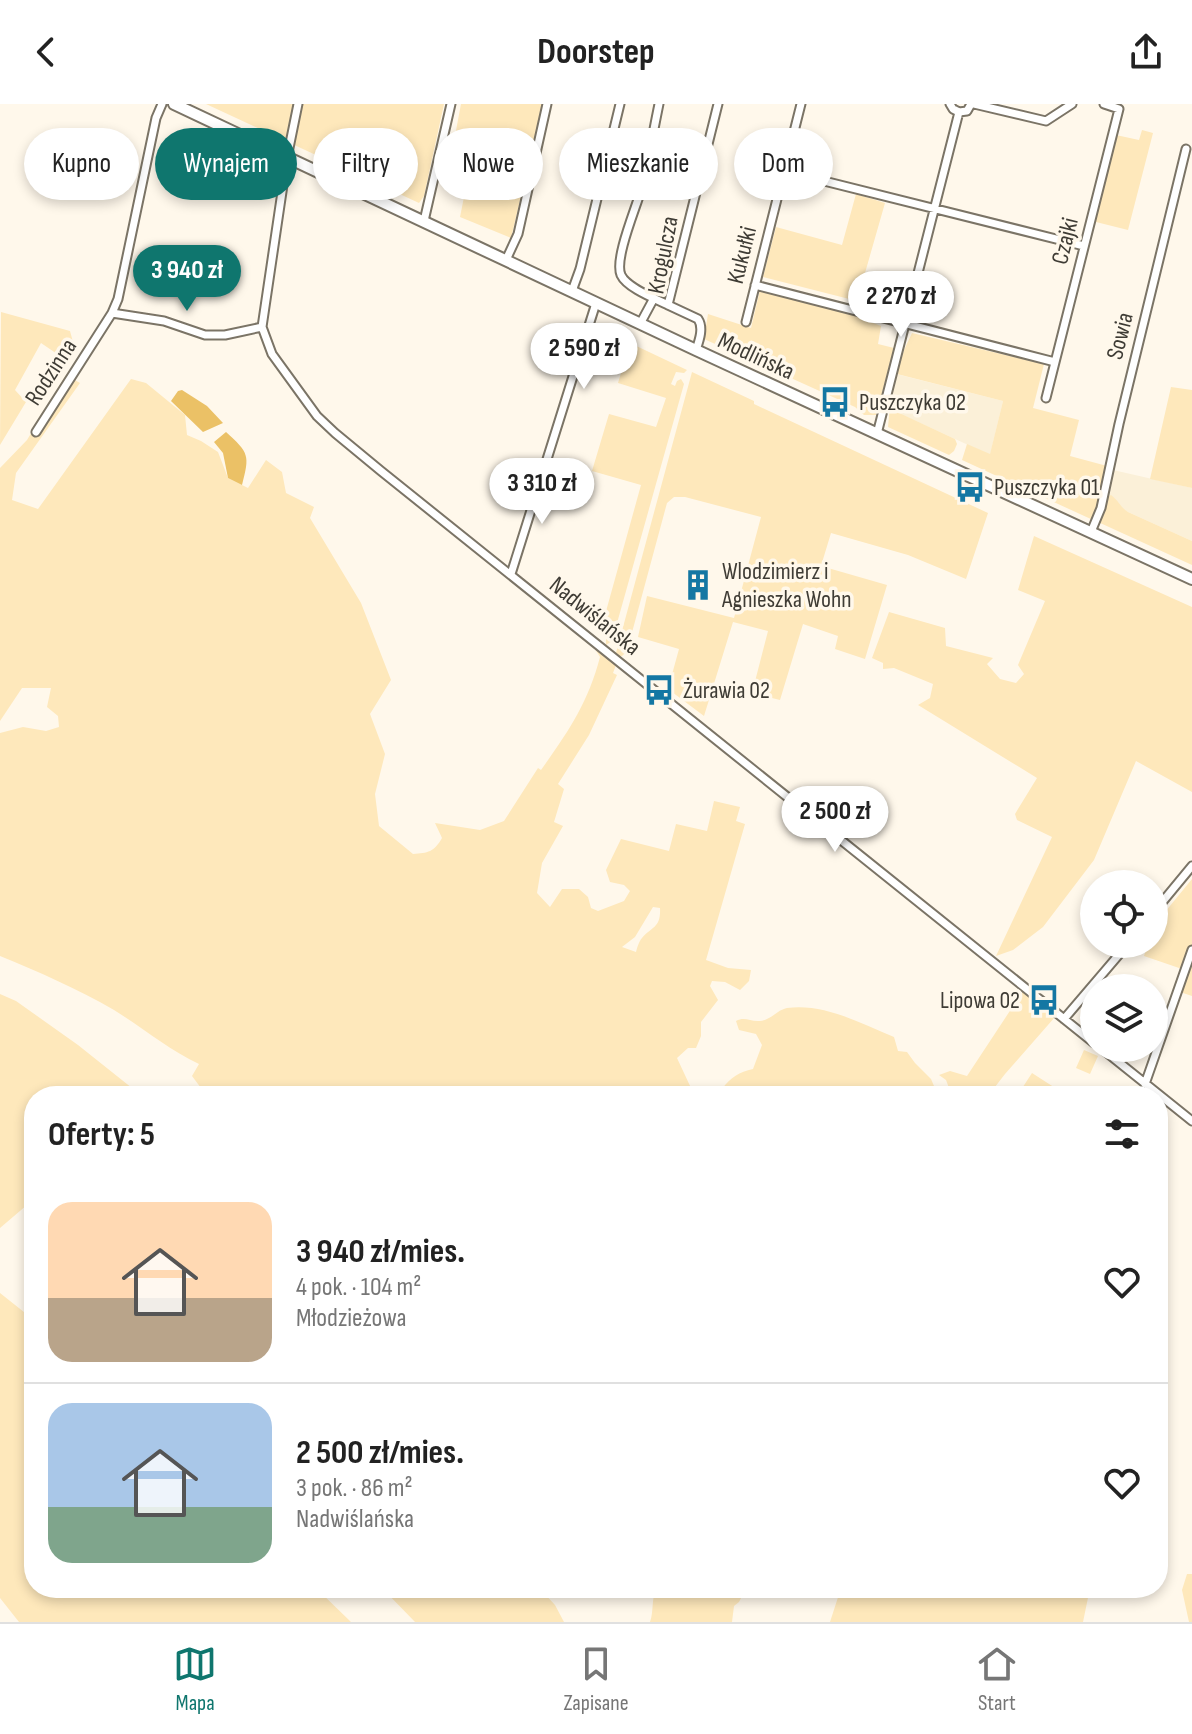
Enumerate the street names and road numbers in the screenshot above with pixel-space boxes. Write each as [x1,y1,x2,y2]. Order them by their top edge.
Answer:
street label: Krogulcza [641,214,685,296]
street label: Czajki [1045,215,1085,267]
street label: Kukułki [721,223,763,287]
street label: Sowia [1100,310,1140,362]
street label: Modlińska [713,326,799,386]
street label: Rodzinna [19,333,83,411]
street label: Nadwiślańska [544,570,646,662]

